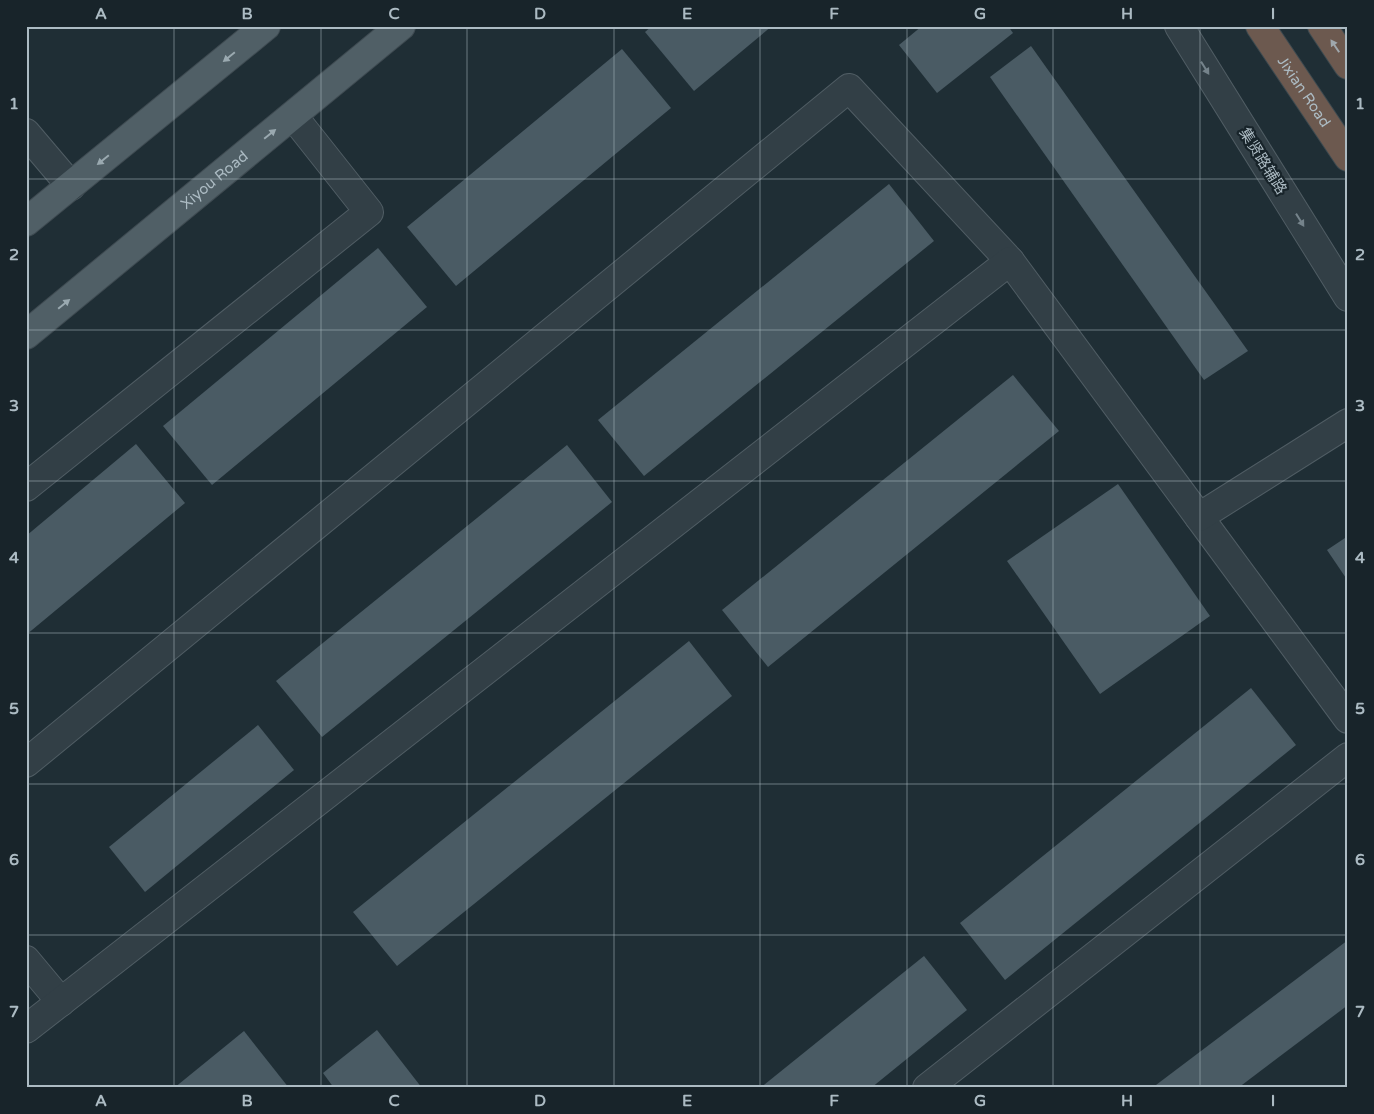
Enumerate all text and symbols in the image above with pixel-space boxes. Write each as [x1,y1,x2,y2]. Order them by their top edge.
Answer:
text: A [95,4,107,24]
text: B [241,4,253,24]
text: C [388,4,400,24]
text: D [534,4,546,24]
text: E [682,4,692,24]
text: F [829,4,839,24]
text: G [974,4,986,24]
text: H [1121,4,1133,24]
text: I [1271,4,1275,24]
one-way arrow [1330,39,1340,53]
one-way arrow [222,52,235,63]
street label: Jixian Road [1274,53,1334,131]
one-way arrow [1200,61,1209,74]
text: 1 [9,94,19,114]
text: 1 [1355,94,1365,114]
street label: 集贤路辅路 [1235,124,1291,198]
one-way arrow [264,128,276,140]
street label: Xiyou Road [177,147,252,213]
one-way arrow [97,154,110,165]
one-way arrow [1295,214,1305,227]
text: 2 [9,245,19,265]
text: 2 [1355,245,1365,265]
one-way arrow [57,298,70,309]
text: 3 [9,396,19,416]
text: 3 [1355,396,1365,416]
text: 4 [9,548,19,568]
text: 4 [1355,548,1365,568]
text: 5 [9,699,19,719]
text: 5 [1355,699,1365,719]
text: 6 [9,850,19,870]
text: 6 [1355,850,1365,870]
text: 7 [9,1002,19,1022]
text: 7 [1355,1002,1365,1022]
text: A [95,1091,107,1111]
text: B [241,1091,253,1111]
text: C [388,1091,400,1111]
text: D [534,1091,546,1111]
text: E [682,1091,692,1111]
text: F [829,1091,839,1111]
text: G [974,1091,986,1111]
text: H [1121,1091,1133,1111]
text: I [1271,1091,1275,1111]

